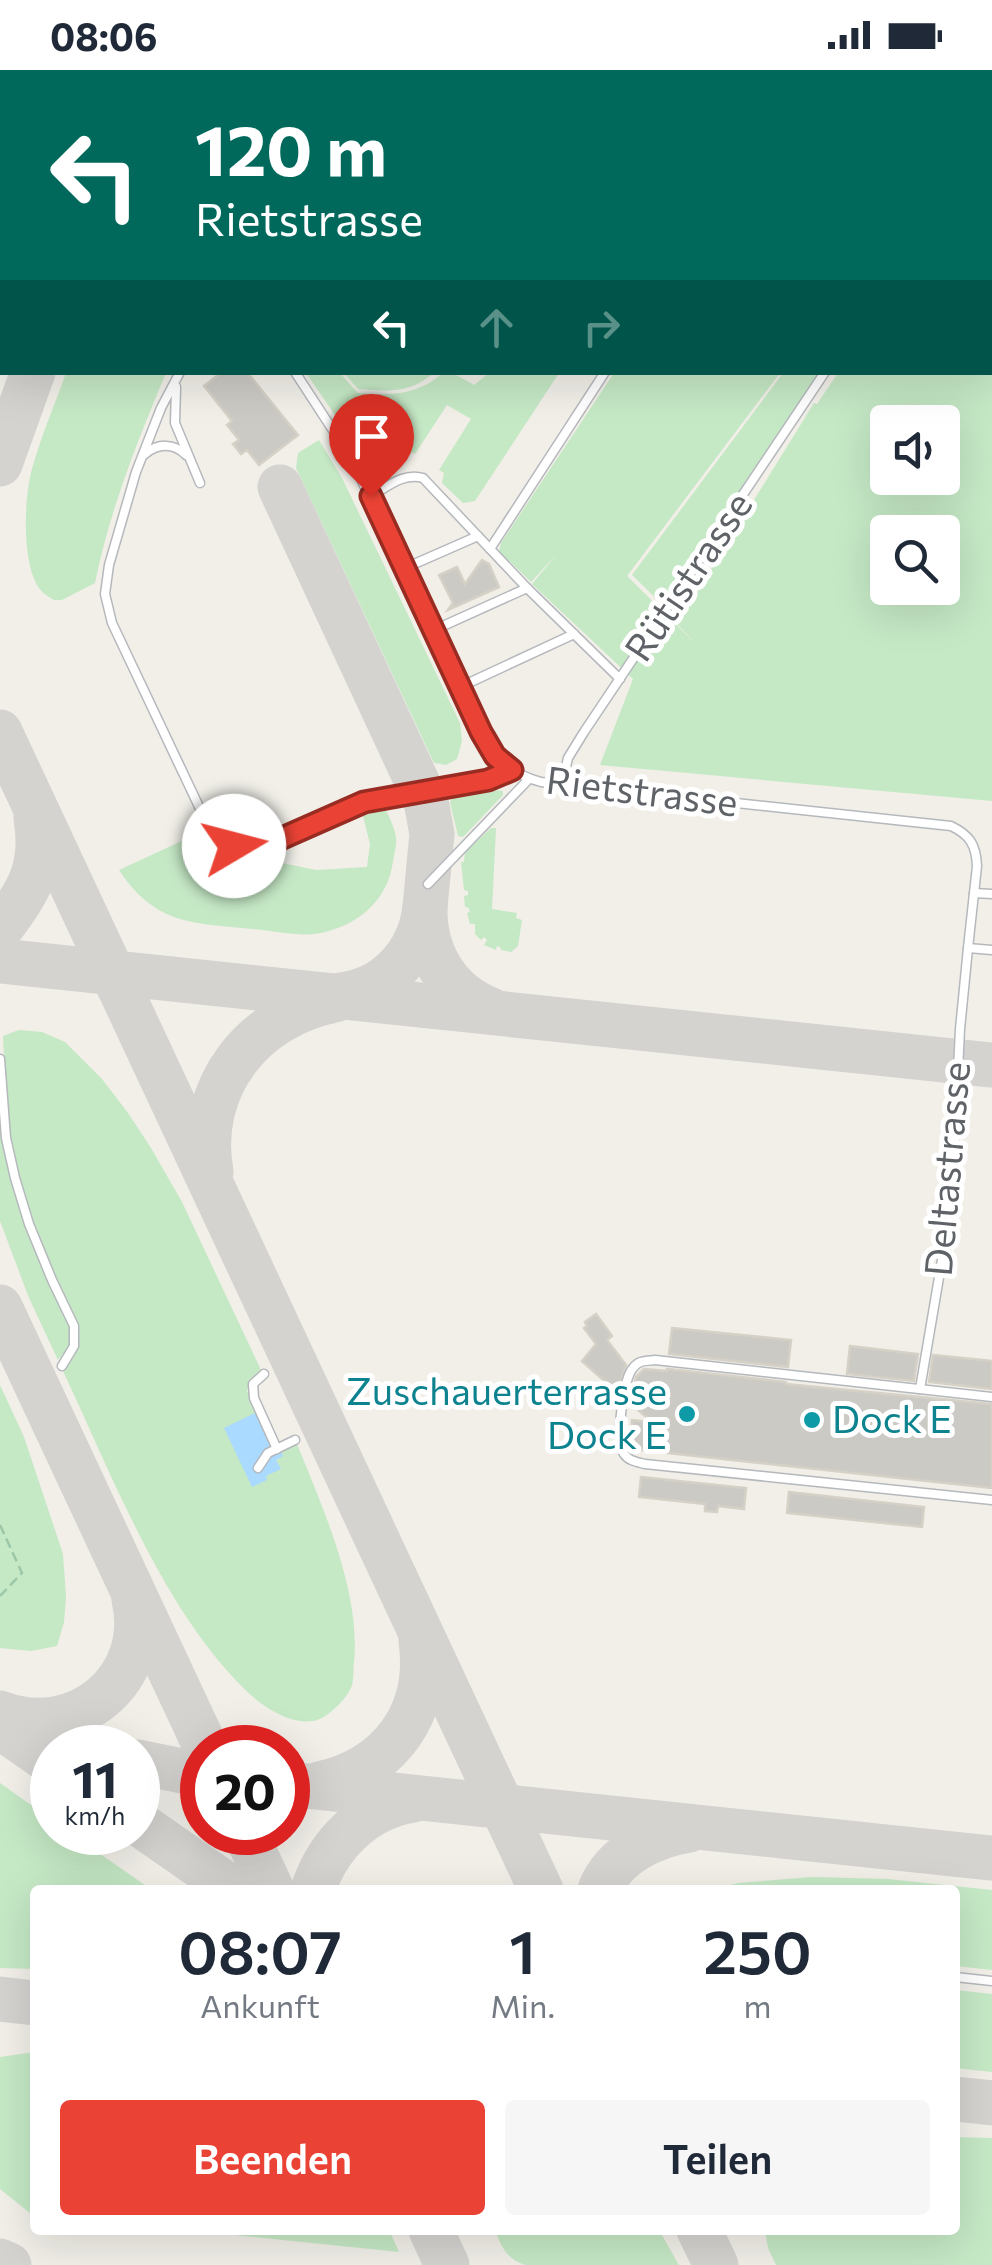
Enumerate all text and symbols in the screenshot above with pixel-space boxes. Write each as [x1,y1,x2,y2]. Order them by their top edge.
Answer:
text: 08:06 [50,12,158,59]
text: 120 m [195,105,387,190]
icon: left [30,110,160,240]
text: Rietstrasse [195,190,423,245]
icon: left [364,300,419,355]
icon: ahead [469,300,524,355]
icon: right [574,300,629,355]
pin [329,394,414,497]
map controls [870,405,960,605]
button: sound [870,405,960,495]
icon: arrive [344,409,399,464]
street label: Rütistrasse [613,482,761,669]
button: search [870,515,960,605]
street label: Rietstrasse [544,754,741,825]
position arrow [182,794,286,898]
street label: Deltastrasse [913,1060,978,1278]
place label: Zuschauerterrasse Dock E [346,1366,667,1457]
place label: Dock E [832,1394,952,1441]
marker: Zuschauerterrasse Dock E [676,1403,698,1425]
marker: Dock E [801,1409,823,1431]
speed limit sign: 20 [180,1725,310,1855]
text: 11 [72,1747,118,1808]
text: km/h [65,1800,125,1830]
text: 08:07 [178,1913,342,1986]
text: 1 [509,1913,536,1986]
text: 250 [703,1913,812,1986]
text: Ankunft [200,1985,320,2025]
text: Min. [490,1985,555,2025]
text: m [744,1985,771,2025]
button: Beenden [60,2100,485,2215]
button: Teilen [505,2100,930,2215]

